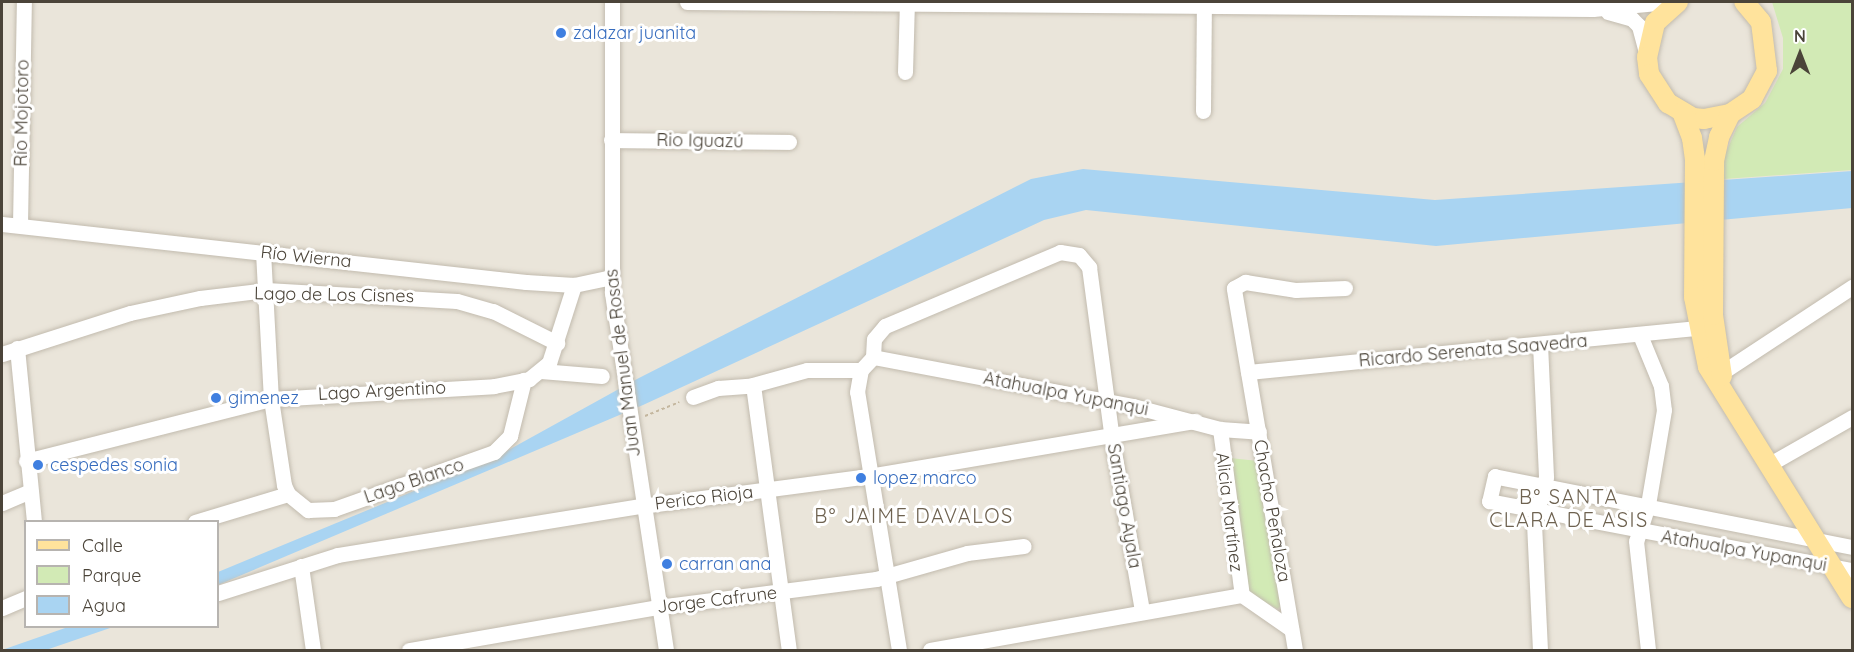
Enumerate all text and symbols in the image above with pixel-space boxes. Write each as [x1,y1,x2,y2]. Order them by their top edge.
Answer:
place label: zalazar juanita [573,22,696,44]
north arrow [1770,24,1830,84]
marker: zalazar juanita [554,26,568,40]
text: N [1794,26,1806,46]
street label: Río Mojotoro [10,59,34,167]
street label: Rio Iguazú [656,129,744,153]
street label: Río Wierna [259,241,353,273]
street label: Juan Manuel de Rosas [601,268,645,458]
street label: Lago de Los Cisnes [254,283,414,307]
street label: Ricardo Serenata Saavedra [1358,330,1588,372]
street label: Atahualpa Yupanqui [981,367,1151,421]
street label: Lago Argentino [317,377,447,405]
place label: gimenez [228,387,299,409]
marker: gimenez [209,391,223,405]
street label: Chacho Peñaloza [1249,438,1295,584]
street label: Santiago Ayala [1102,442,1146,570]
street label: Alicia Martínez [1211,451,1247,573]
place label: cespedes sonia [50,454,178,476]
street label: Lago Blanco [361,454,467,508]
marker: cespedes sonia [31,458,45,472]
place label: lopez marco [873,467,976,489]
marker: lopez marco [854,471,868,485]
street label: Perico Rioja [653,481,755,515]
district label: B° SANTA CLARA DE ASIS [1489,484,1649,531]
district label: B° JAIME DAVALOS [814,503,1014,527]
legend [24,520,219,628]
street label: Atahualpa Yupanqui [1659,526,1829,576]
text: Calle [82,534,123,557]
place label: carran ana [679,553,771,575]
marker: carran ana [660,557,674,571]
text: Parque [82,564,141,587]
street label: Jorge Cafrune [656,582,778,618]
text: Agua [82,594,126,617]

